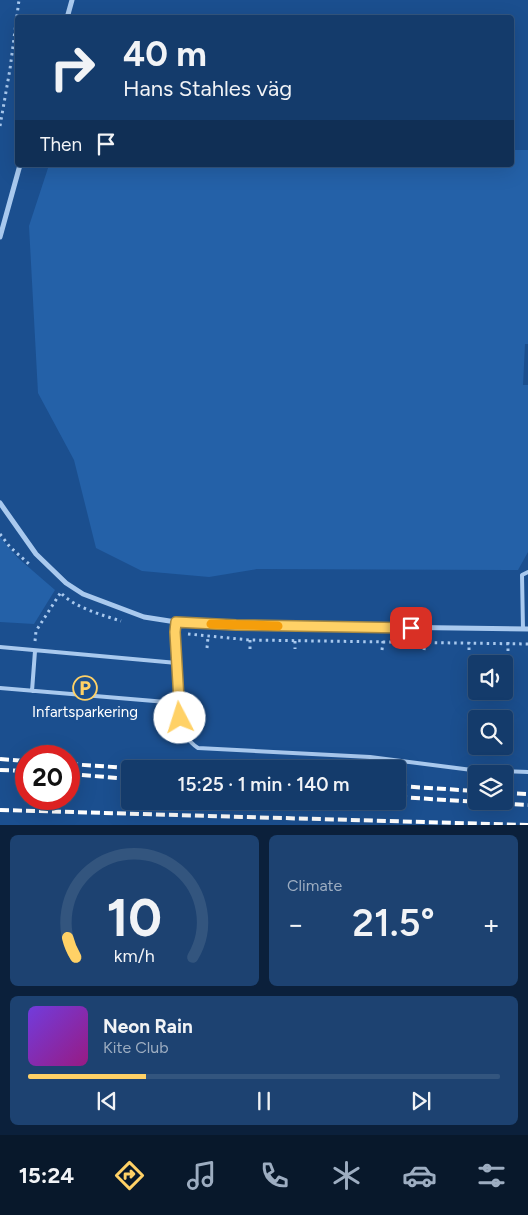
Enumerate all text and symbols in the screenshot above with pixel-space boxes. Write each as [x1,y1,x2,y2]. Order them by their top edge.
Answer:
text: 40 m [123,33,207,75]
icon: right [40,35,105,100]
text: Hans Stahles väg [123,75,292,102]
icon: arrive [92,130,120,158]
text: Then [40,133,82,156]
pin [390,607,432,649]
icon: arrive [397,614,425,642]
map controls [468,655,513,810]
button: sound [468,655,513,700]
parking icon: Infartsparkering [72,675,98,701]
position arrow [153,691,205,743]
place label: Infartsparkering [32,703,138,721]
button: search [468,710,513,755]
speed limit sign: 20 [15,745,80,810]
button: layers [468,765,513,810]
text: 15:25 · 1 min · 140 m [178,773,349,796]
text: Climate [287,876,342,895]
text: 10 [107,887,162,949]
text: 21.5° [352,900,435,946]
text: − [287,907,304,941]
text: + [483,907,500,941]
text: km/h [114,945,155,966]
text: Neon Rain [103,1015,193,1038]
text: Kite Club [103,1038,169,1057]
icon: previous [93,1087,121,1115]
icon: pause [250,1087,278,1115]
icon: next [407,1087,435,1115]
icon: directions [112,1158,147,1193]
icon: music [184,1158,219,1193]
icon: phone [257,1158,292,1193]
icon: climate [329,1158,364,1193]
icon: car [402,1158,437,1193]
icon: filters [474,1158,509,1193]
text: 15:24 [19,1162,74,1189]

